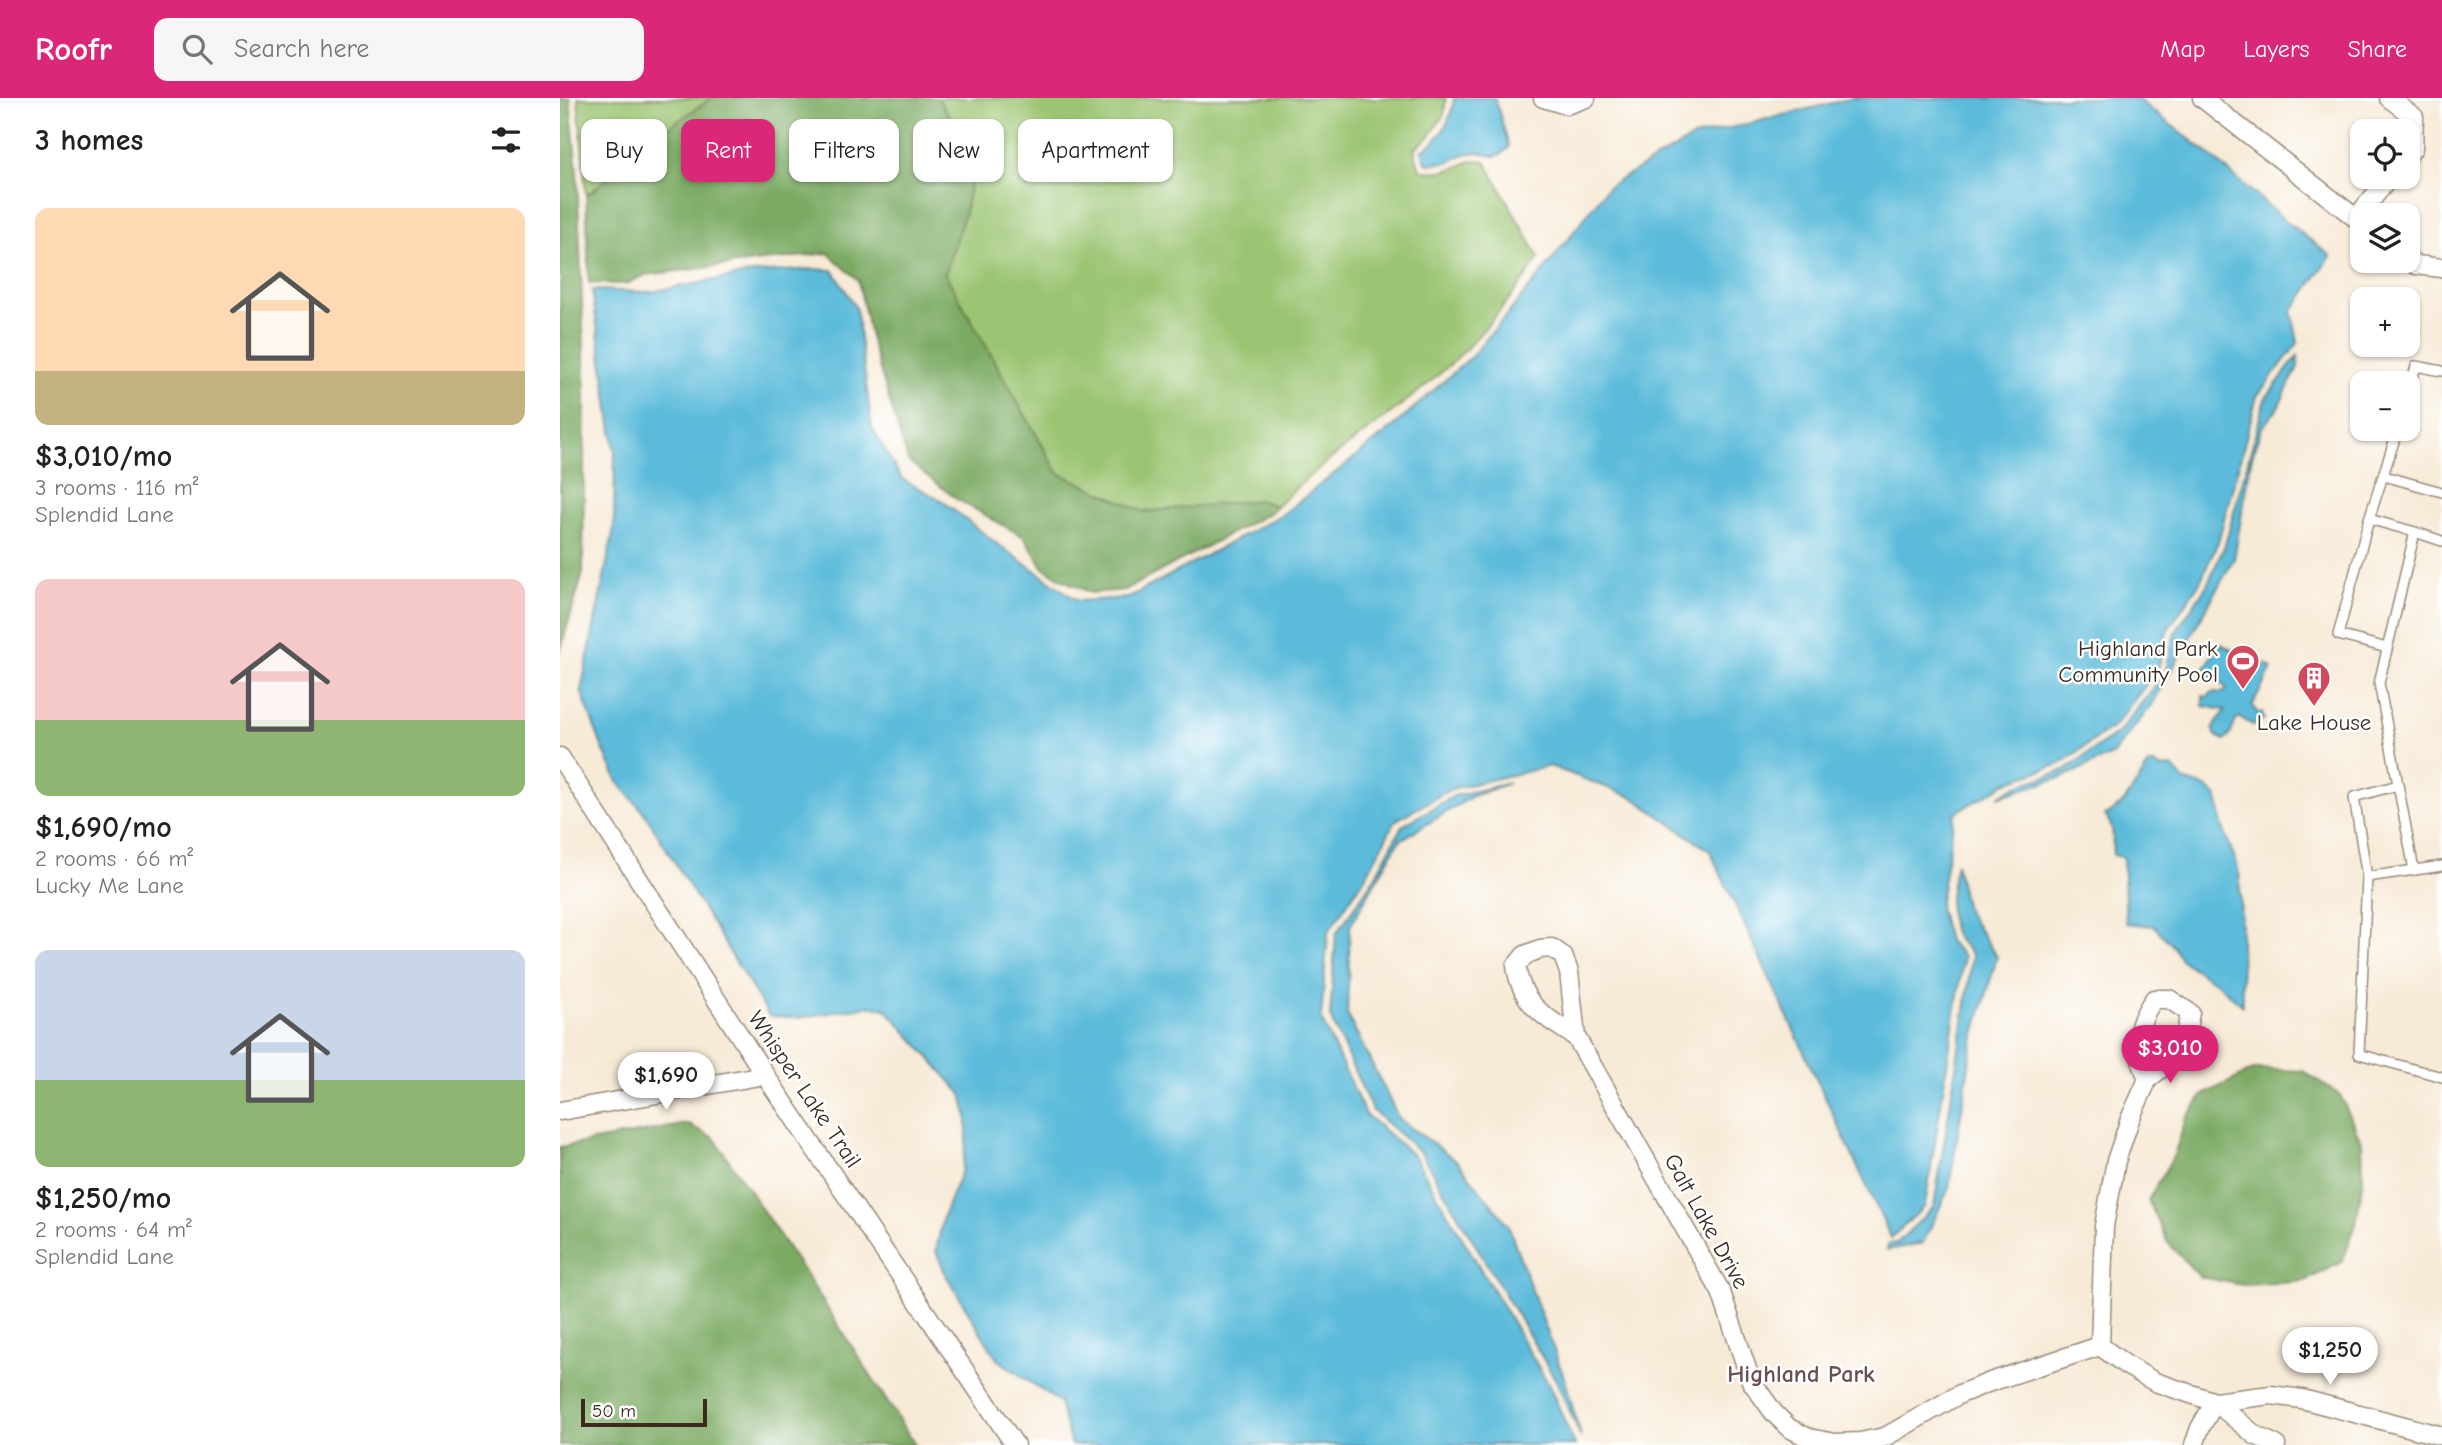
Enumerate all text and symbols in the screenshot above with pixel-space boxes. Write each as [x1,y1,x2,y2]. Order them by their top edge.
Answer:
search box [154,18,644,81]
text: Roofr [35,30,112,68]
icon: search [178,30,216,68]
text: Search here [234,34,369,64]
text: Map [2160,35,2206,63]
text: Layers [2244,35,2309,63]
text: Share [2347,35,2407,63]
chip: Buy [581,119,667,182]
chip: Rent [681,119,775,182]
chip: Filters [789,119,899,182]
chip: New [913,119,1004,182]
chip: Apartment [1018,119,1173,182]
map controls [2350,119,2420,441]
button: locate [2350,119,2420,189]
icon: filters [487,121,525,159]
text: 3 homes [35,123,143,158]
button: layers [2350,203,2420,273]
icon: home [217,253,343,379]
button: + [2350,287,2420,357]
button: − [2350,371,2420,441]
text: $3,010/mo [35,439,172,474]
text: 3 rooms · 116 m² [35,474,199,501]
text: Splendid Lane [35,501,174,528]
icon: home [217,624,343,750]
place label: Highland Park Community Pool [2058,635,2218,688]
sports icon: Highland Park Community Pool [2224,642,2262,691]
building icon: Lake House [2295,659,2333,708]
place label: Lake House [2257,709,2371,736]
text: $1,690/mo [35,810,172,845]
text: 2 rooms · 66 m² [35,845,193,872]
text: Lucky Me Lane [35,872,184,899]
icon: home [217,995,343,1121]
street label: Whisper Lake Trail [742,1006,867,1173]
pin: $3,010 [2113,1026,2227,1085]
text: $3,010 [2138,1034,2202,1061]
pin: $1,690 [609,1052,723,1112]
text: $1,690 [634,1061,698,1088]
street label: Galt Lake Drive [1658,1149,1755,1293]
text: $1,250/mo [35,1181,171,1216]
text: 2 rooms · 64 m² [35,1216,192,1243]
text: Splendid Lane [35,1243,174,1270]
pin: $1,250 [2273,1328,2387,1387]
text: $1,250 [2298,1336,2362,1363]
district label: Highland Park [1727,1360,1875,1388]
scale bar [581,1396,707,1428]
text: 50 m [592,1400,636,1422]

